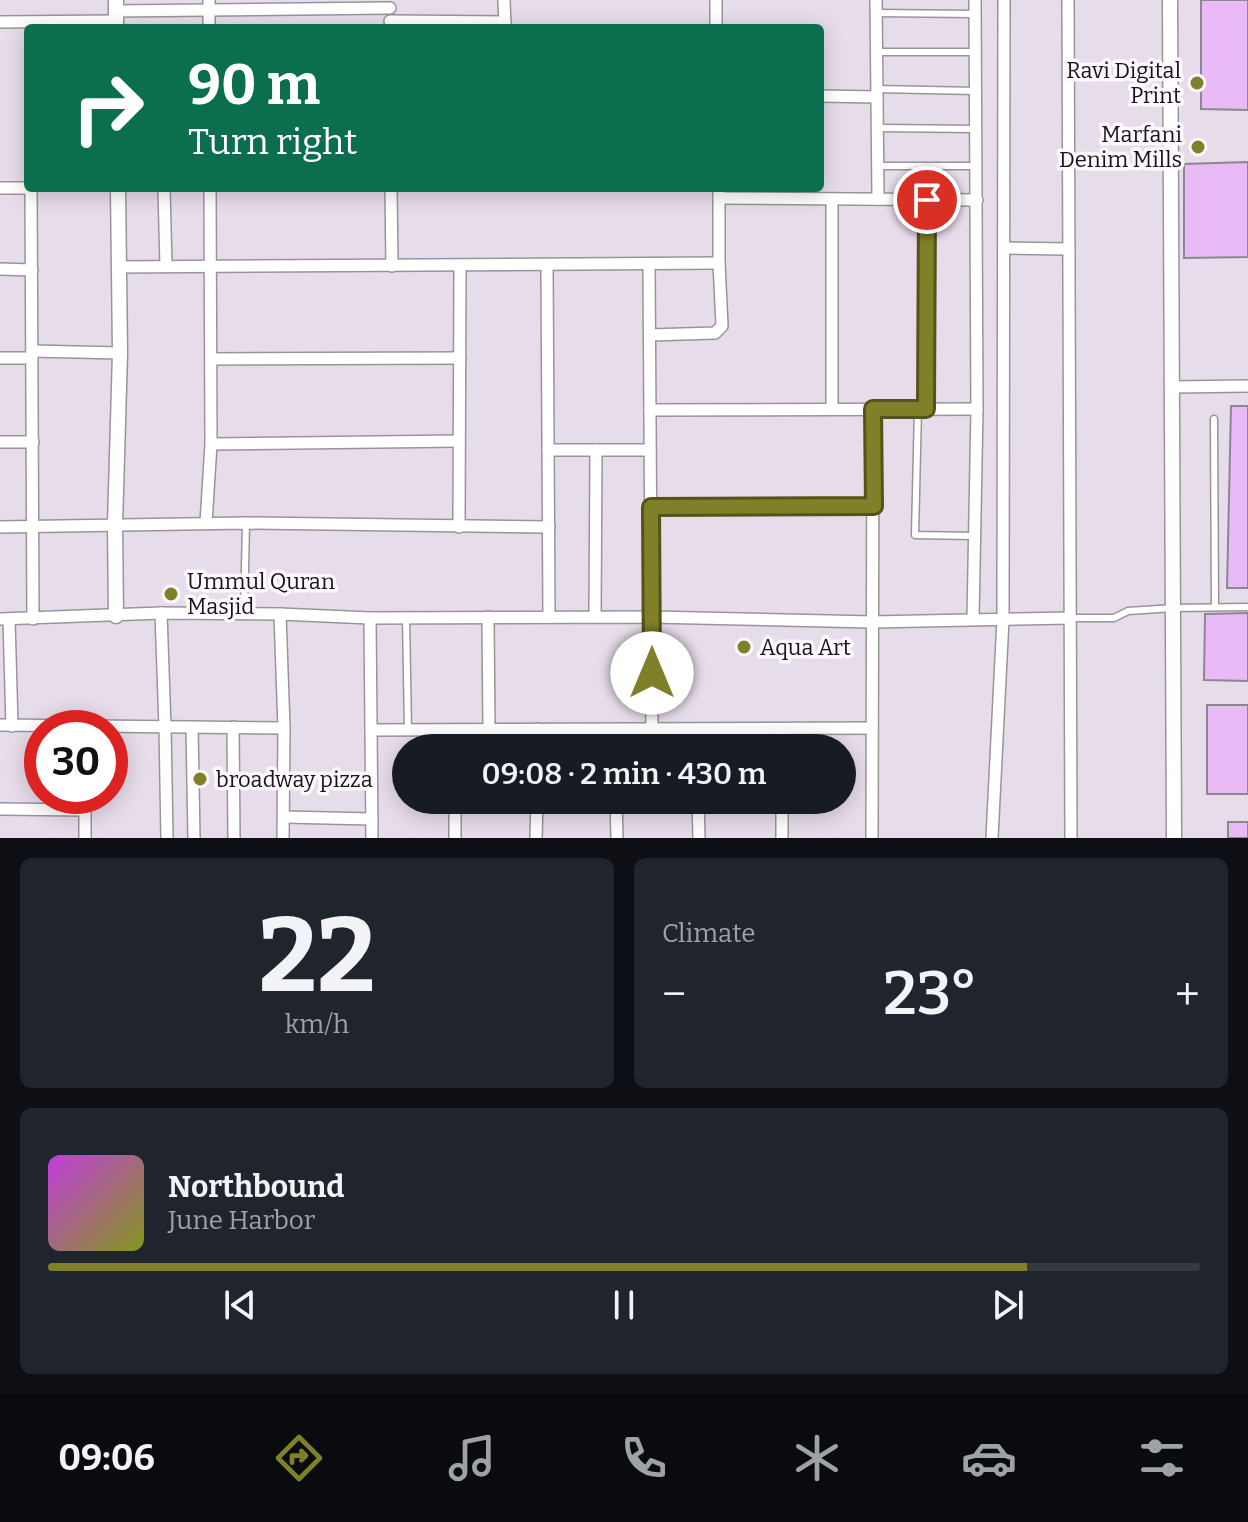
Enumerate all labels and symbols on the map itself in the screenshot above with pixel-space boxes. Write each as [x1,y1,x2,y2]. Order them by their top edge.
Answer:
place label: Ravi Digital Print [1066,57,1181,109]
marker: Ravi Digital Print [1188,74,1206,92]
place label: Marfani Denim Mills [1059,121,1182,173]
marker: Marfani Denim Mills [1189,138,1207,156]
pin [893,166,961,234]
place label: Ummul Quran Masjid [187,568,335,620]
marker: Ummul Quran Masjid [162,585,180,603]
position arrow [610,631,694,715]
place label: Aqua Art [760,634,851,661]
marker: Aqua Art [735,638,753,656]
speed limit sign: 30 [24,710,128,814]
place label: broadway pizza [216,766,373,793]
marker: broadway pizza [191,770,209,788]

